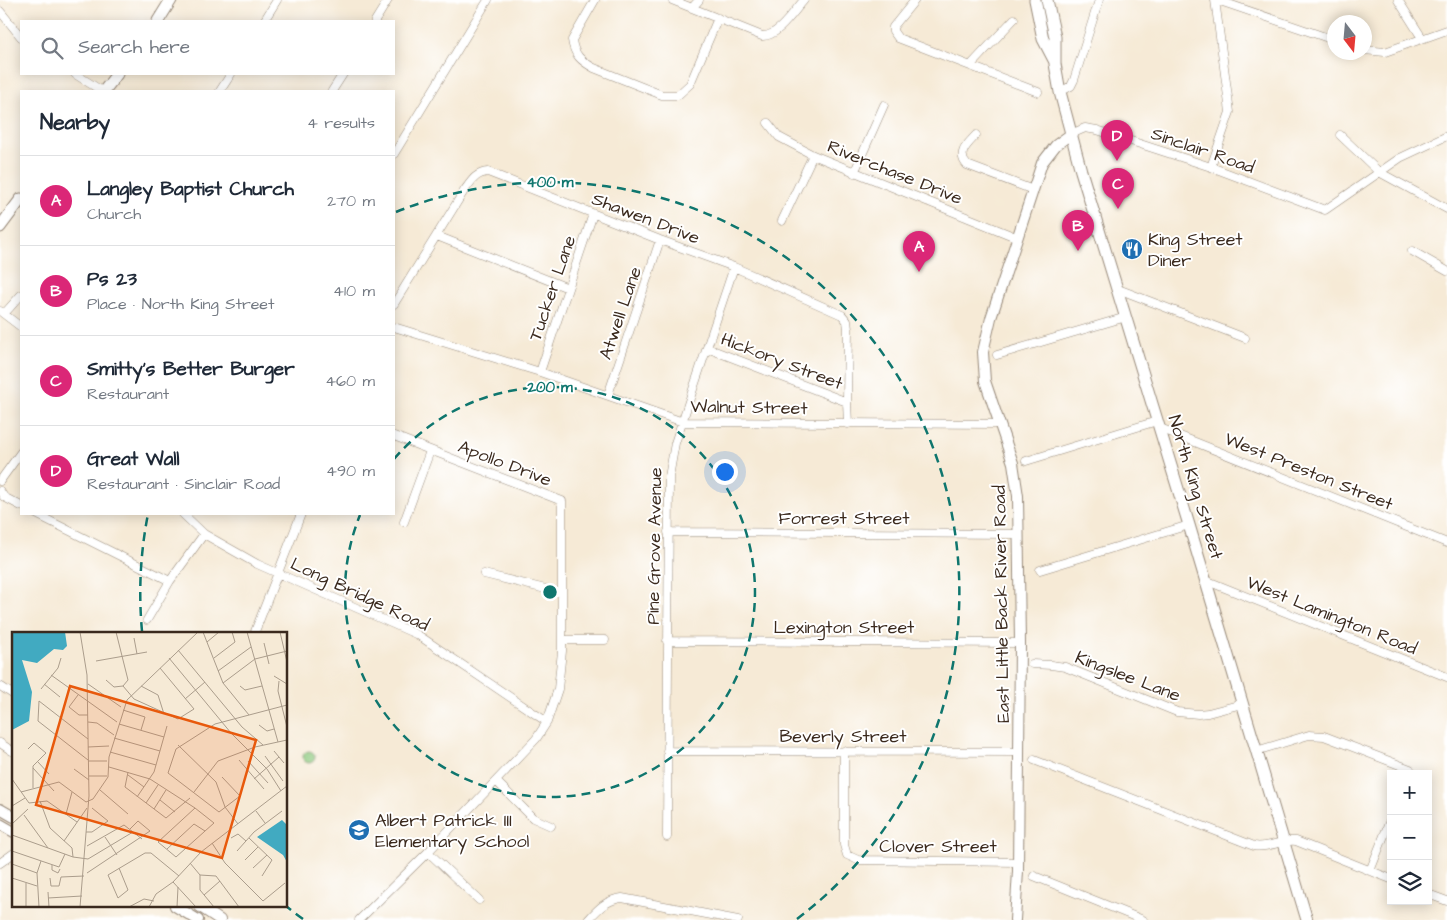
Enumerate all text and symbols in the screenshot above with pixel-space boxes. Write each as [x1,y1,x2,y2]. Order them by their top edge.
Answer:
north arrow [1327,15,1372,60]
search box [20,20,395,75]
icon: search [38,34,66,62]
text: Search here [78,34,190,61]
text: Nearby [40,108,110,137]
text: 4 results [307,112,375,134]
pin: D [1101,120,1133,161]
street label: Sinclair Road [1148,121,1258,180]
street label: Riverchase Drive [824,134,966,211]
pin: C [1102,168,1134,209]
text: 400 m [527,172,574,193]
text: Langley Baptist Church [87,176,294,203]
street label: Shawen Drive [588,186,704,251]
text: A [51,190,61,212]
text: 270 m [327,190,375,212]
text: Church [87,203,141,225]
pin: B [1062,210,1094,251]
place label: King Street Diner [1148,227,1243,273]
pin: A [903,231,935,272]
street label: Tucker Lane [523,232,582,344]
restaurant icon: King Street Diner [1120,237,1144,261]
street label: Atwell Lane [593,263,648,363]
text: Ps 23 [87,266,137,293]
text: B [50,280,62,302]
text: 410 m [333,280,375,302]
text: Place · North King Street [87,293,274,315]
street label: Hickory Street [717,327,847,397]
text: Smitty's Better Burger [87,356,295,383]
text: C [50,370,62,392]
text: 460 m [325,370,375,392]
text: 200 m [526,377,573,398]
text: Restaurant [87,383,169,405]
street label: Walnut Street [690,394,808,421]
street label: North King Street [1161,412,1230,563]
street label: West Preston Street [1221,426,1397,517]
street label: Apollo Drive [455,434,555,493]
text: Great Wall [87,446,179,473]
your location [712,459,738,485]
text: D [51,460,61,482]
text: 490 m [326,460,375,482]
street label: Pine Grove Avenue [641,467,668,625]
text: Restaurant · Sinclair Road [87,473,280,495]
street label: East Little Back River Road [987,485,1016,723]
street label: Forrest Street [778,506,910,531]
street label: Long Bridge Road [286,551,433,638]
street label: West Lamington Road [1242,570,1421,662]
centre of rings [541,583,559,601]
street label: Lexington Street [774,615,915,641]
inset map [12,632,288,908]
street label: Kingslee Lane [1071,645,1184,709]
street label: Beverly Street [780,724,907,750]
map controls [1387,770,1432,905]
button: + [1387,770,1432,815]
place label: Albert Patrick III Elementary School [375,808,530,855]
button: − [1387,815,1432,860]
school or university icon: Albert Patrick III Elementary School [347,818,371,842]
street label: Clover Street [879,834,997,859]
button: layers [1387,860,1432,905]

